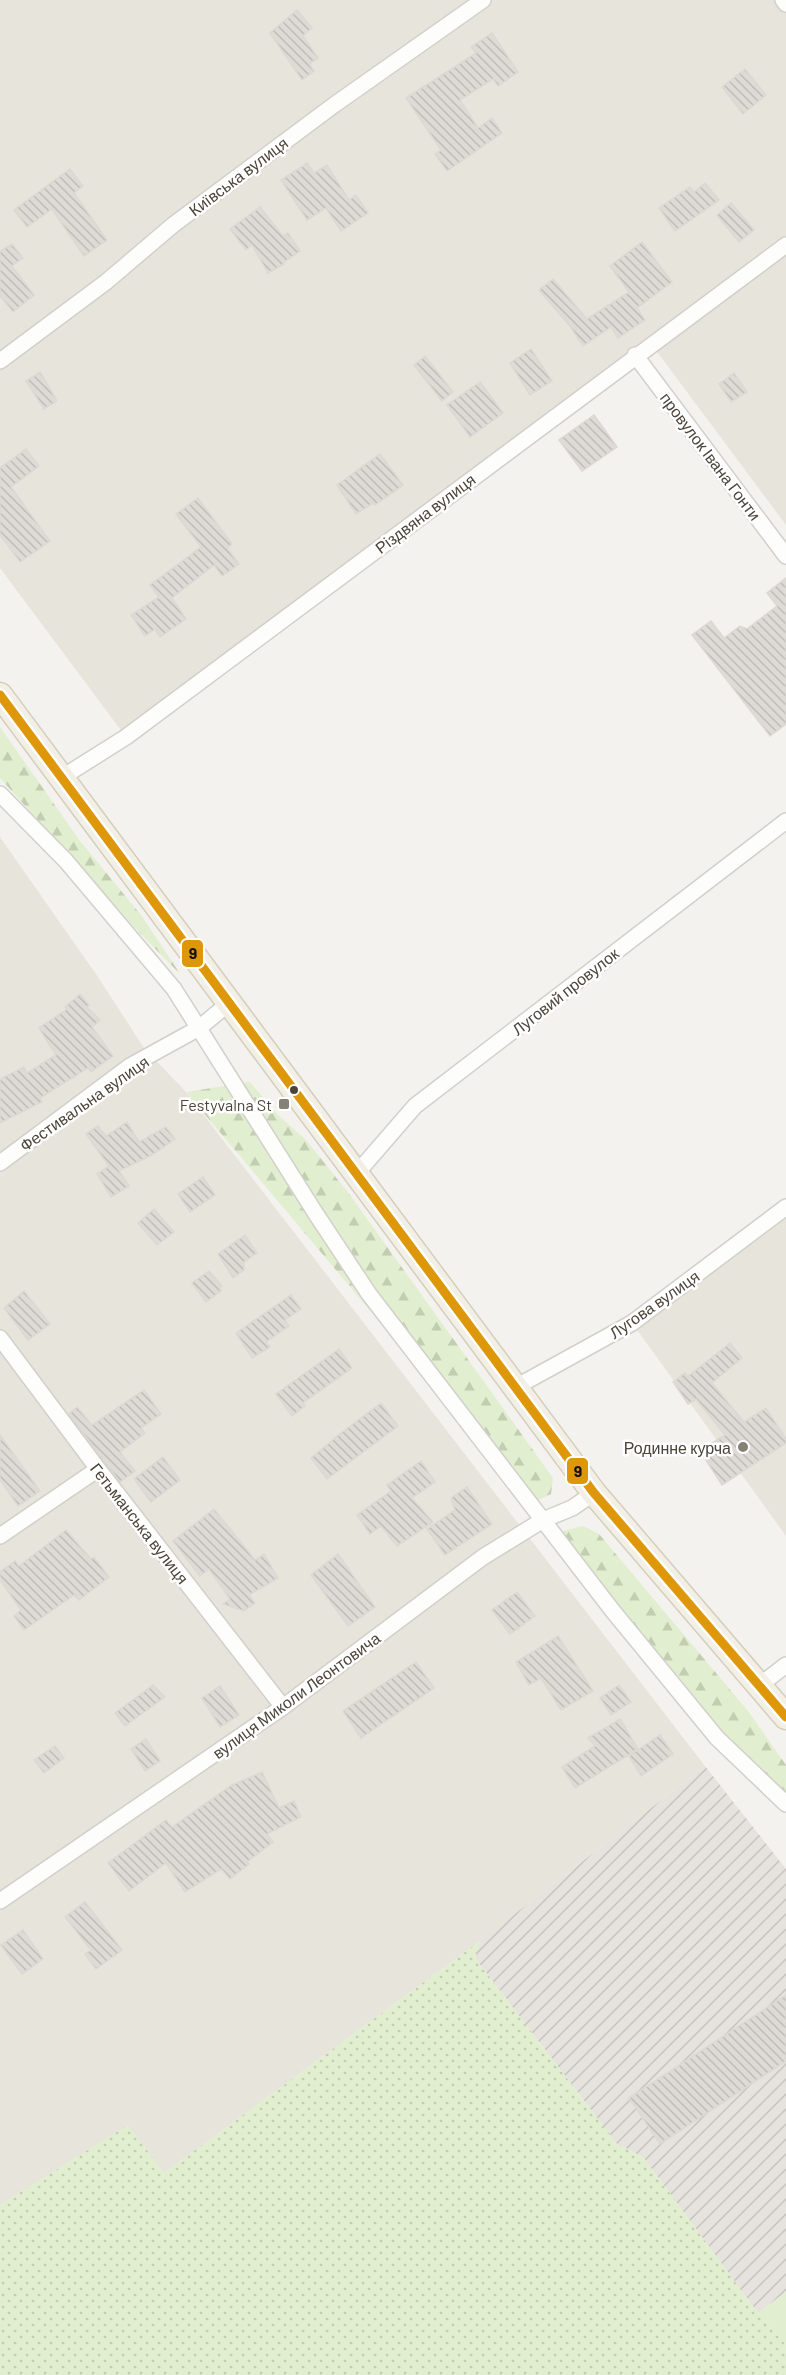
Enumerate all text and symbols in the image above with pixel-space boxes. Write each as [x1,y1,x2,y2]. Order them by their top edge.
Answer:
street label: Київська вулиця [185,133,291,219]
street label: провулок Івана Гонти [657,388,765,524]
street label: Різдвяна вулиця [371,469,479,557]
line badge: 9 [181,939,204,968]
text: 9 [189,943,197,962]
street label: Луговий провулок [508,943,623,1039]
street label: Фестивальна вулиця [16,1051,152,1155]
unlabelled marker [288,1084,300,1096]
place label: Festyvalna St [180,1095,272,1114]
marker: Festyvalna St [277,1097,291,1111]
street label: Лугова вулиця [605,1266,703,1342]
place label: Родинне курча [624,1438,731,1457]
marker: Родинне курча [736,1440,750,1454]
line badge: 9 [566,1457,589,1485]
street label: Гетьманська вулиця [87,1459,193,1587]
text: 9 [574,1461,582,1480]
street label: вулиця Миколи Леонтовича [209,1628,384,1762]

